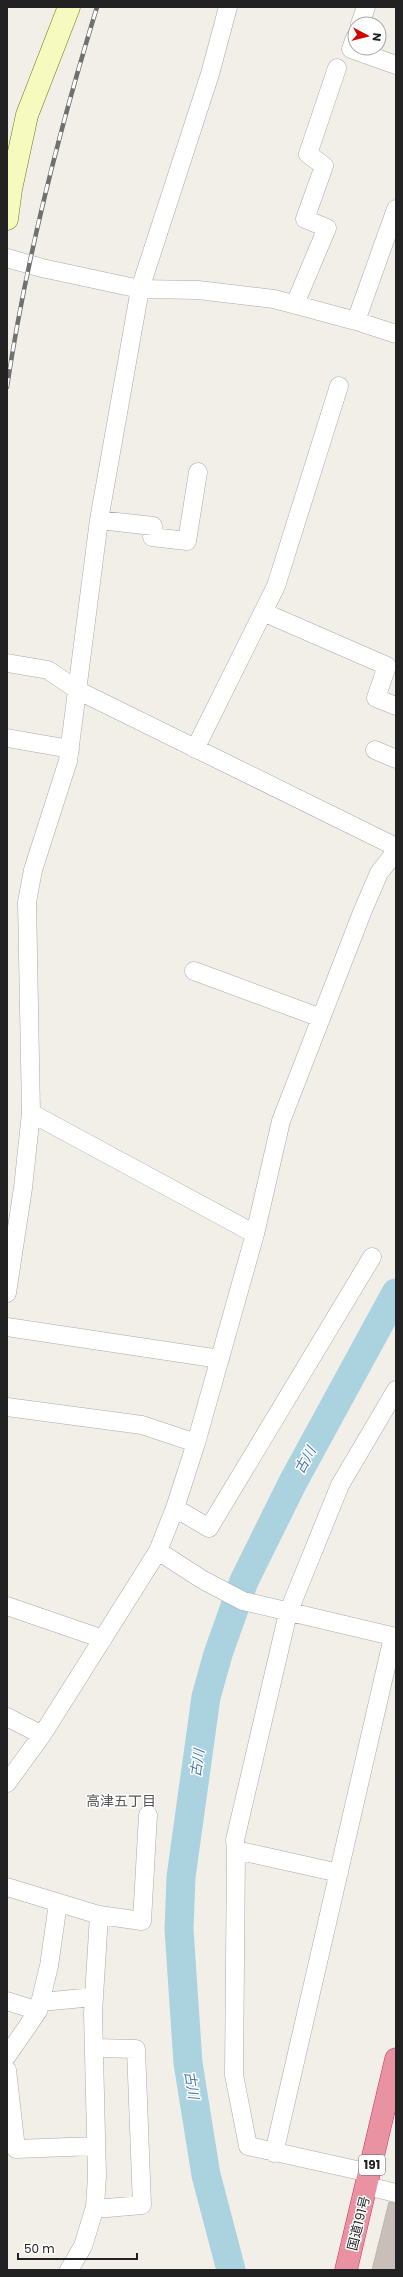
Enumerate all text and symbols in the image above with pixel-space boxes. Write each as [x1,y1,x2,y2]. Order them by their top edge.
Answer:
north arrow [347,16,387,56]
text: N [368,32,385,42]
water label: 古川 [289,1441,322,1477]
water label: 古川 [185,1746,209,1778]
district label: 高津五丁目 [86,1791,156,1811]
water label: 古川 [180,2070,204,2102]
road number: 191 [359,2155,385,2175]
street label: 国道191号 [343,2194,374,2252]
scale bar [18,2235,137,2261]
text: 50 m [24,2240,55,2257]

